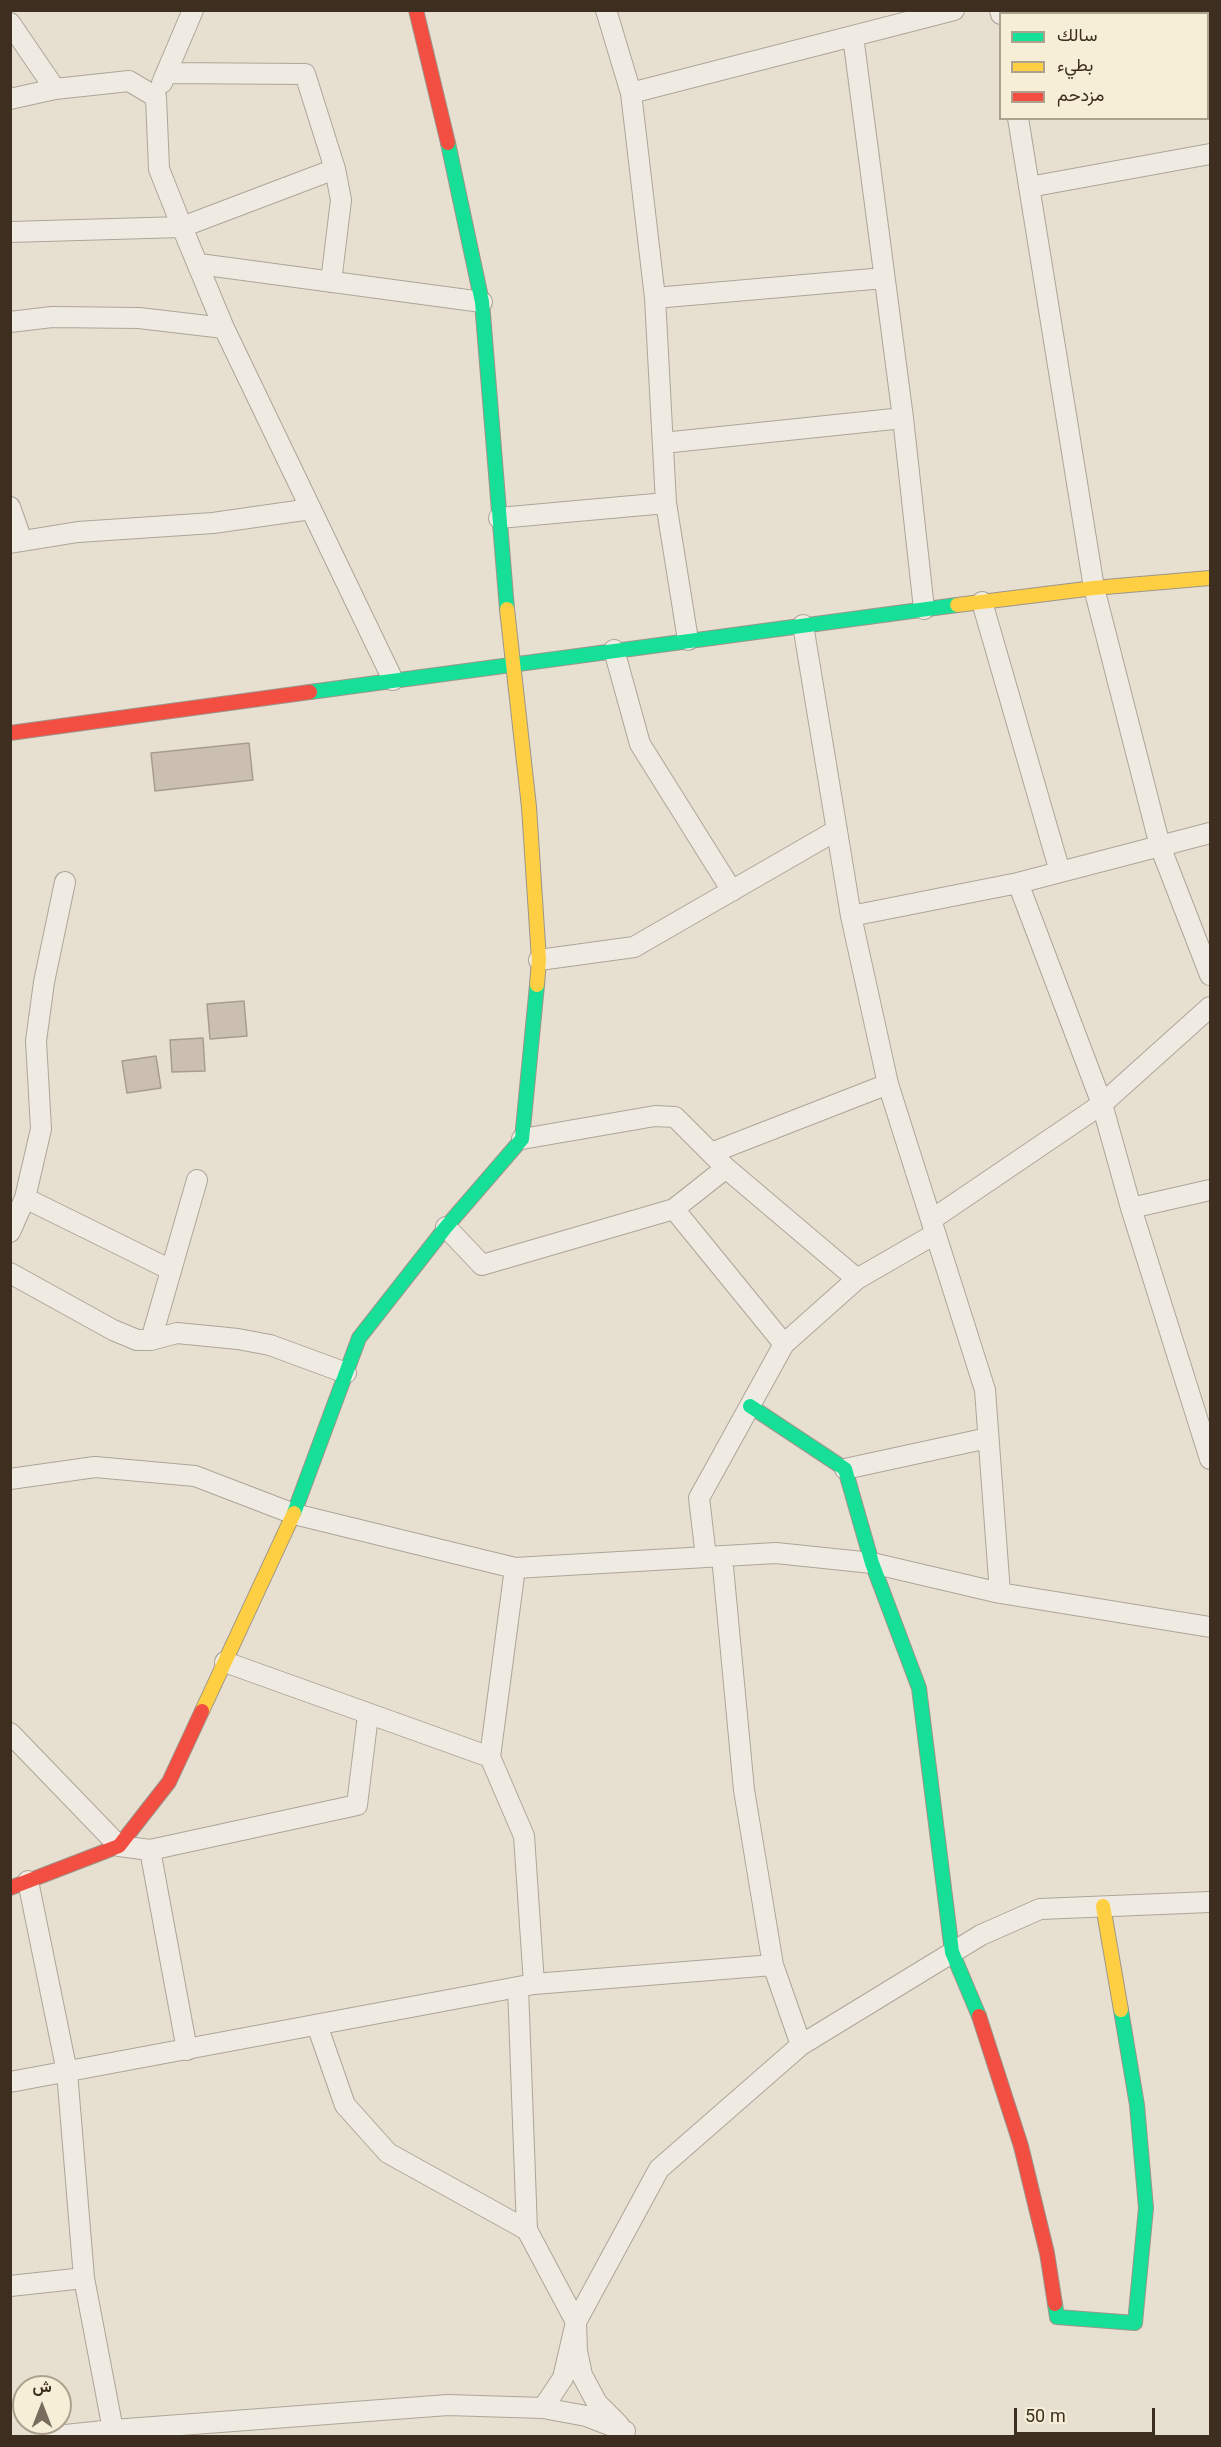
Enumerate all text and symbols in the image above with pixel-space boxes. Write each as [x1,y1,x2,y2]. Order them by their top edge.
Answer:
legend [999,12,1209,120]
text: سالك [1057,23,1097,51]
text: بطيء [1057,53,1093,81]
text: مزدحم [1057,83,1104,111]
north arrow [12,2375,72,2435]
text: ش [32,2376,52,2401]
scale bar [1017,2396,1158,2434]
text: 50 m [1025,2404,1066,2432]

